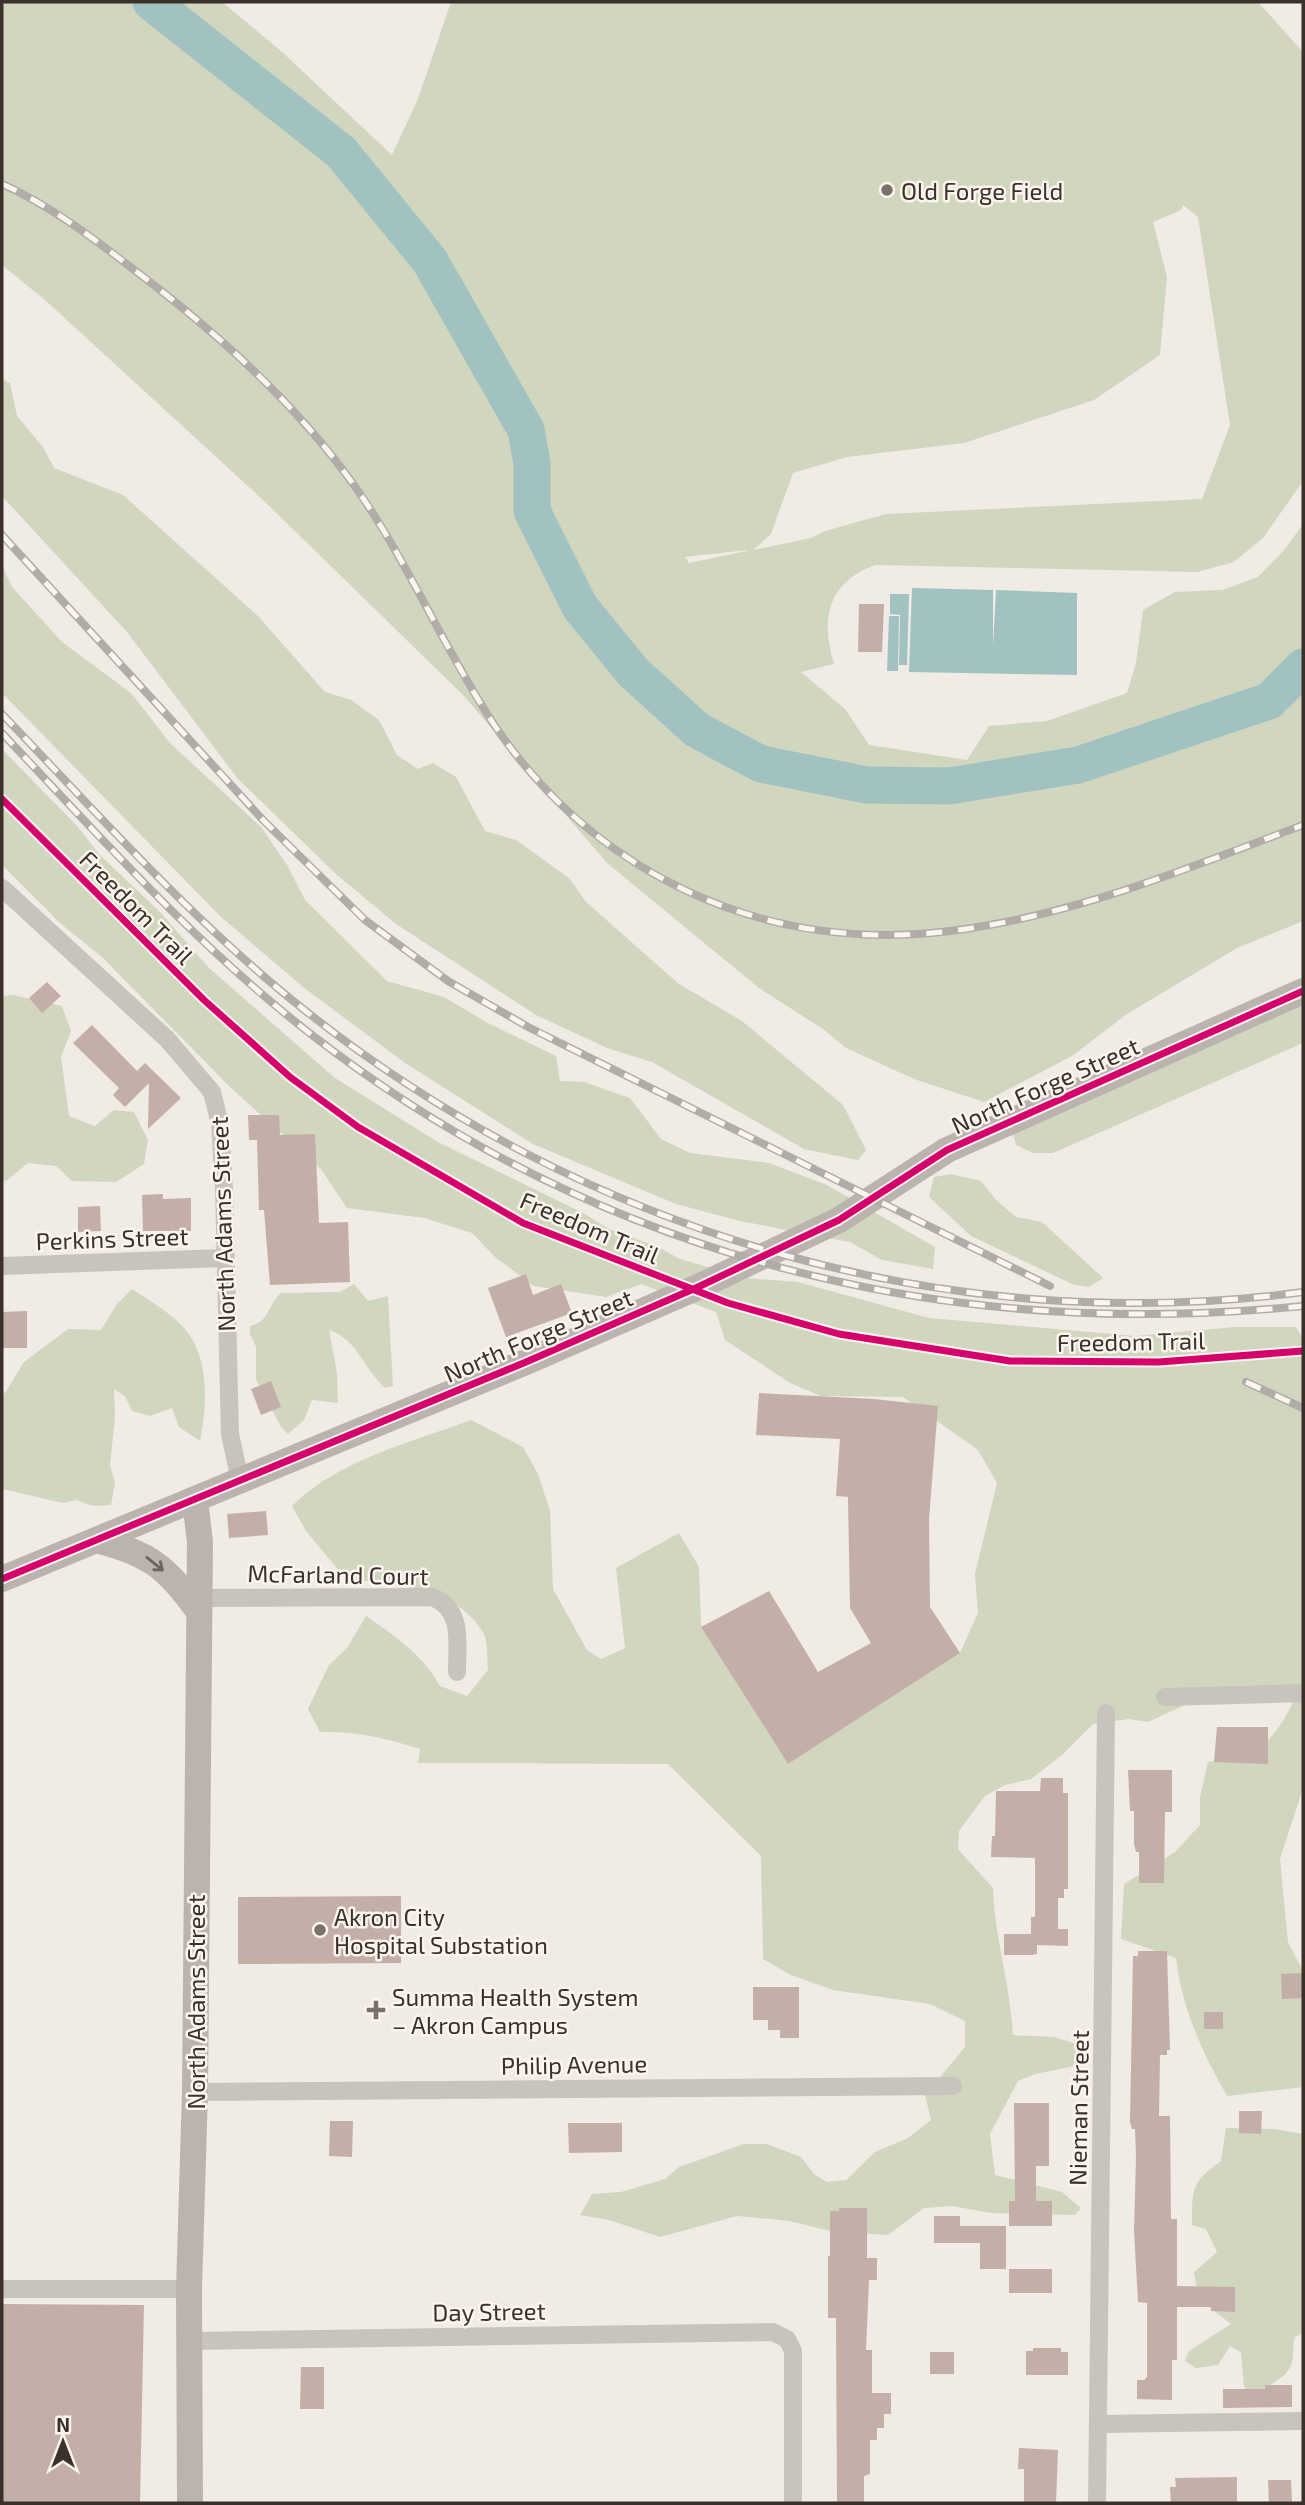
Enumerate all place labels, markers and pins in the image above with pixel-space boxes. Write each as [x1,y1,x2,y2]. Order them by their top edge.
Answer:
place label: Old Forge Field [901,176,1063,205]
marker: Old Forge Field [879,182,895,198]
place label: Akron City Hospital Substation [334,1902,548,1959]
marker: Akron City Hospital Substation [312,1922,328,1938]
place label: Summa Health System – Akron Campus [392,1982,638,2039]
marker: Summa Health System – Akron Campus [366,2000,386,2020]

